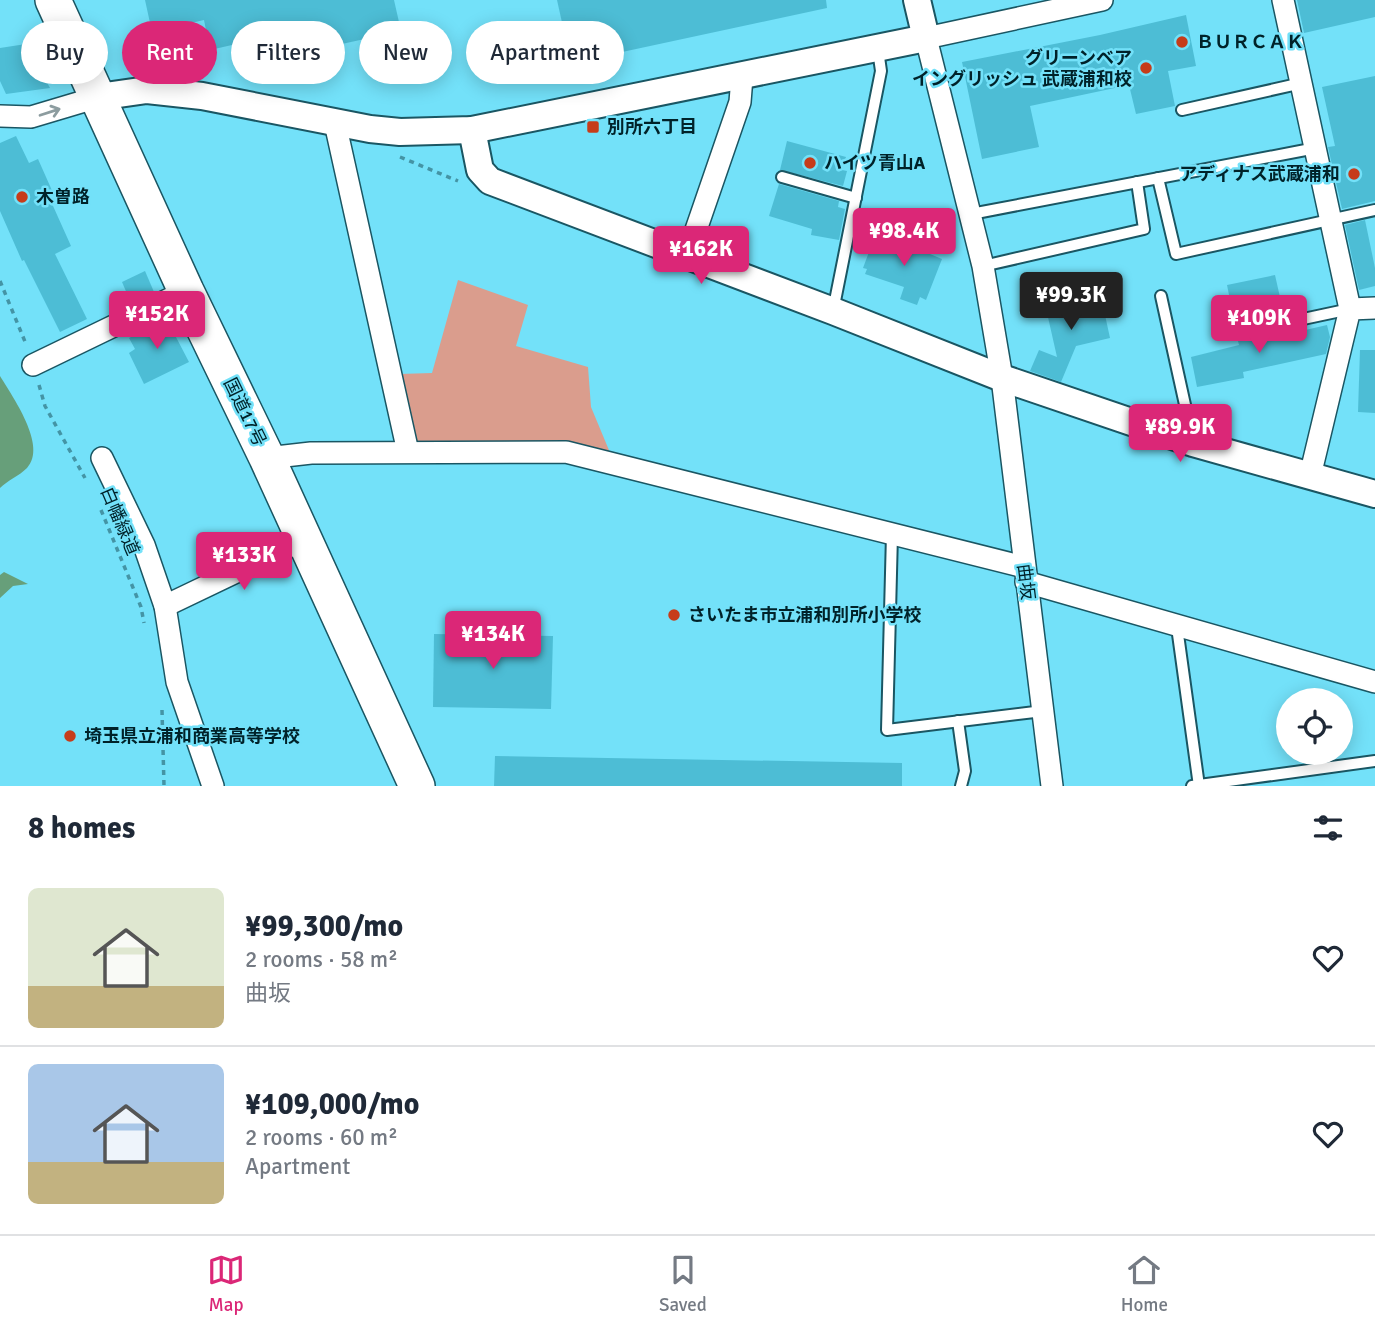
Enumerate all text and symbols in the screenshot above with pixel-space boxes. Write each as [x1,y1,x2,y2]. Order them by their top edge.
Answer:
chip: Buy [21,21,108,84]
chip: Rent [122,21,217,84]
chip: Filters [231,21,345,84]
chip: New [359,21,452,84]
chip: Apartment [466,21,624,84]
place label: ＢＵＲＣＡＫ [1196,31,1304,53]
marker: ＢＵＲＣＡＫ [1174,34,1190,50]
place label: グリーンベア イングリッシュ 武蔵浦和校 [912,47,1132,90]
marker: グリーンベア イングリッシュ 武蔵浦和校 [1138,60,1154,76]
one-way arrow [38,104,60,117]
place label: 別所六丁目 [607,116,697,138]
marker: 別所六丁目 [585,119,601,135]
place label: ハイツ青山A [824,152,926,174]
marker: ハイツ青山A [802,155,818,171]
place label: アディナス武蔵浦和 [1179,163,1340,185]
marker: アディナス武蔵浦和 [1346,166,1362,182]
place label: 木曽路 [36,186,90,208]
marker: 木曽路 [14,189,30,205]
pin: ¥98.4K [847,208,961,268]
text: ¥98.4K [869,216,939,245]
pin: ¥162K [652,226,750,286]
text: ¥162K [669,234,733,263]
pin: ¥99.3K [1014,272,1128,332]
text: ¥99.3K [1036,280,1106,309]
pin: ¥152K [108,292,206,351]
pin: ¥109K [1210,296,1308,355]
text: ¥152K [125,299,189,328]
text: ¥109K [1227,303,1291,332]
street label: 国道17号 [219,374,271,450]
pin: ¥89.9K [1123,405,1237,464]
text: ¥89.9K [1145,412,1215,441]
street label: 白幡緑道 [96,484,144,558]
pin: ¥133K [195,532,293,592]
text: ¥133K [212,540,276,569]
street label: 曲坂 [1013,563,1039,601]
place label: さいたま市立浦和別所小学校 [688,604,921,626]
marker: さいたま市立浦和別所小学校 [666,607,682,623]
pin: ¥134K [444,612,542,671]
text: ¥134K [461,619,525,648]
map controls [1276,688,1353,765]
button: locate [1276,688,1353,765]
place label: 埼玉県立浦和商業高等学校 [84,725,300,747]
marker: 埼玉県立浦和商業高等学校 [62,728,78,744]
icon: filters [1309,809,1347,847]
text: 8 homes [28,810,135,847]
text: ¥99,300/mo [245,908,403,945]
icon: home [84,916,168,1000]
icon: heart [1309,939,1347,977]
text: 2 rooms · 58 m² [245,945,398,974]
text: 曲坂 [245,979,291,1008]
text: ¥109,000/mo [245,1086,419,1123]
icon: home [84,1092,168,1176]
icon: heart [1309,1115,1347,1153]
text: 2 rooms · 60 m² [245,1123,398,1152]
text: Apartment [245,1152,350,1181]
tab: Map [207,1251,245,1317]
tab: Saved [659,1251,707,1317]
tab: Home [1121,1251,1168,1317]

